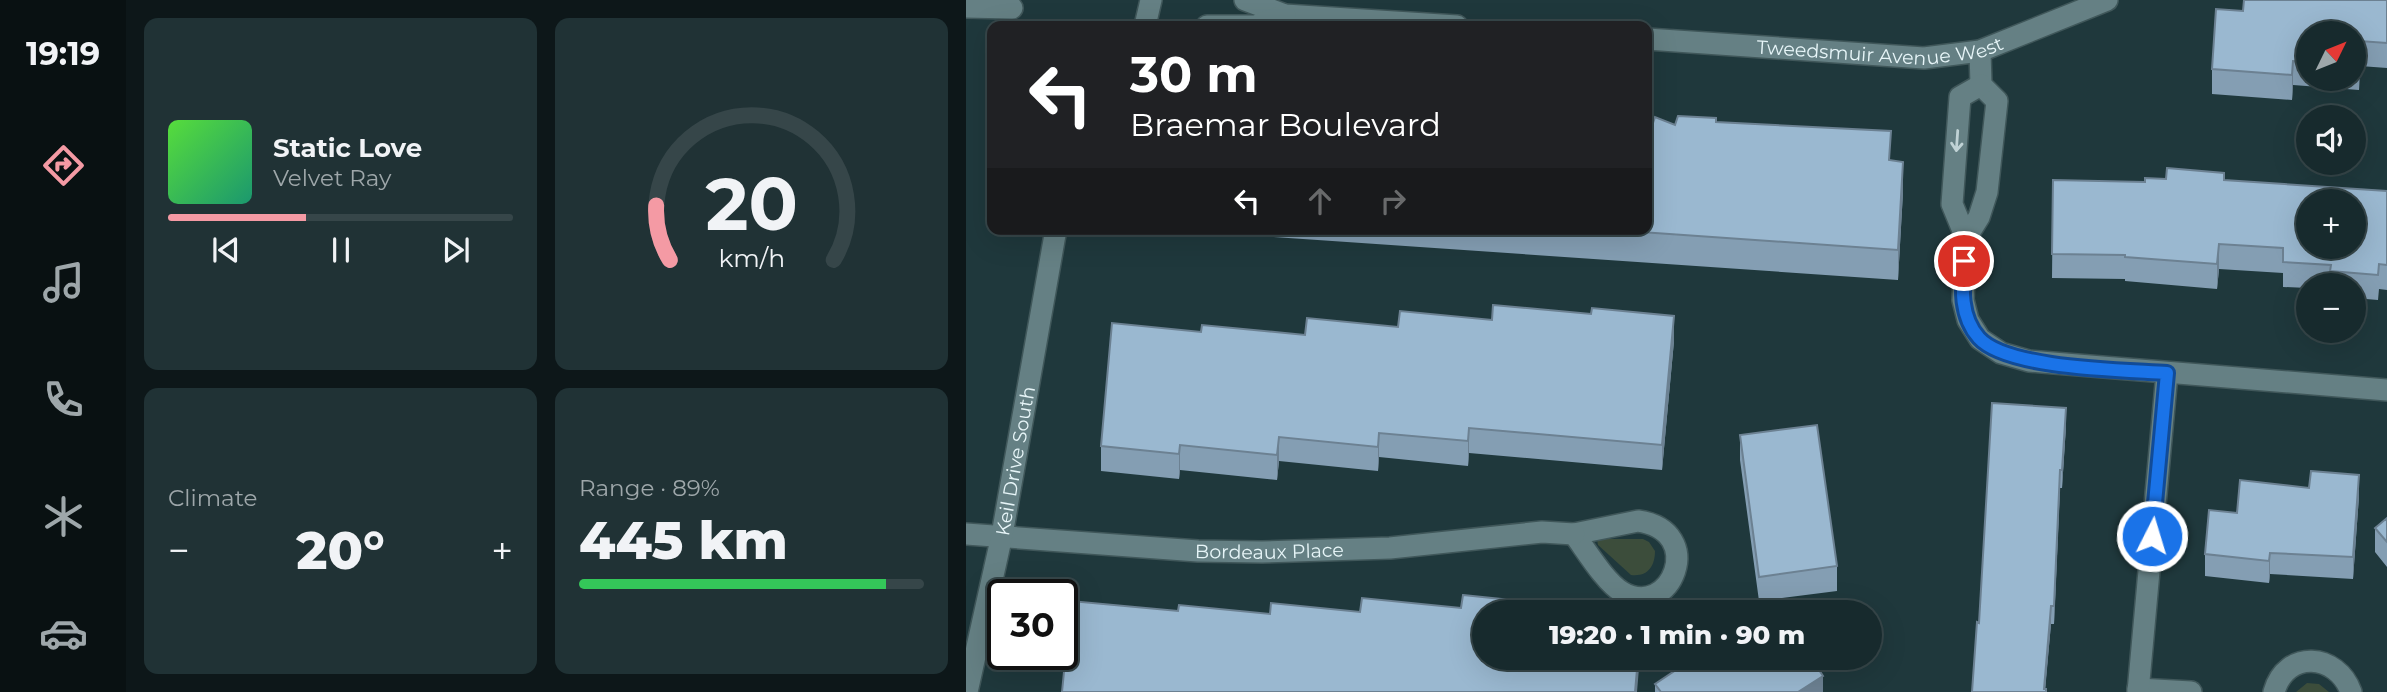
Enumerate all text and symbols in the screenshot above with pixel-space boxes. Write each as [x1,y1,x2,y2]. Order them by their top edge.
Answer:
north arrow [2296,21,2366,91]
map controls [2296,21,2366,343]
street label: Tweedsmuir Avenue West [1756,31,2007,70]
text: 19:19 [26,34,100,73]
text: 30 m [1130,45,1258,104]
icon: left [1015,49,1106,140]
text: Braemar Boulevard [1130,105,1441,144]
button: sound [2296,105,2366,175]
one-way arrow [1950,129,1963,151]
text: Static Love [273,132,422,164]
icon: directions [39,141,88,190]
text: 20 [705,161,798,249]
text: Velvet Ray [273,164,391,192]
icon: left [1228,182,1266,220]
icon: ahead [1301,182,1339,220]
icon: right [1374,182,1412,220]
button: + [2296,189,2366,259]
icon: previous [207,231,245,269]
icon: pause [322,231,360,269]
icon: next [437,231,475,269]
pin [1934,231,1994,291]
icon: arrive [1945,242,1983,280]
text: km/h [718,243,785,273]
icon: music [39,258,88,307]
button: − [2296,273,2366,343]
icon: phone [39,375,88,424]
street label: Keil Drive South [991,384,1040,538]
text: Range · 89% [579,474,720,502]
text: Climate [168,484,257,512]
icon: climate [39,492,88,541]
position arrow [2115,499,2189,573]
text: 445 km [579,509,788,572]
text: 20° [296,519,385,582]
text: − [168,527,190,574]
text: + [491,527,513,574]
street label: Bordeaux Place [1195,538,1344,564]
speed limit sign: 30 [987,579,1078,670]
icon: car [39,609,88,658]
text: 19:20 · 1 min · 90 m [1549,619,1805,651]

